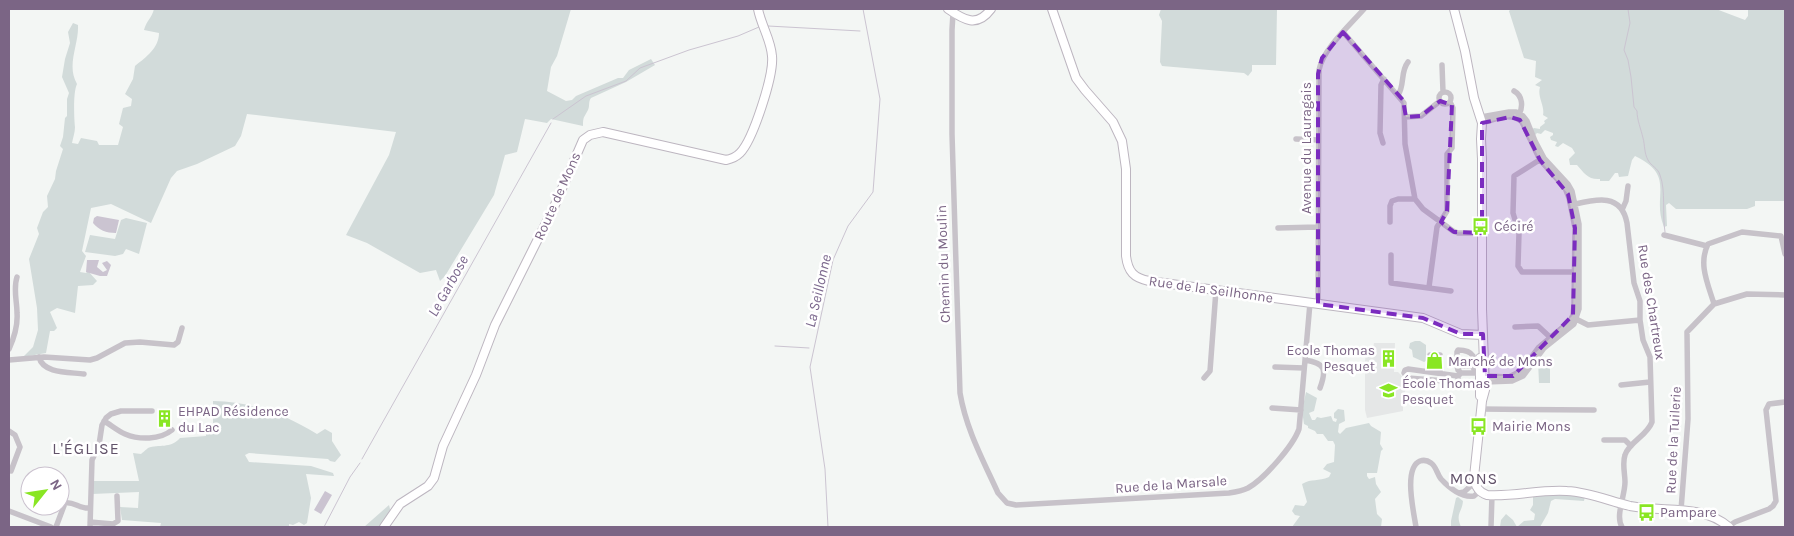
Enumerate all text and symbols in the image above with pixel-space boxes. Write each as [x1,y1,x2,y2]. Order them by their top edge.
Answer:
street label: Avenue du Lauragais [1298,82,1315,214]
street label: Route de Mons [530,150,584,243]
street label: Chemin du Moulin [933,205,954,323]
bus stop icon: Céciré [1470,216,1490,236]
place label: Céciré [1494,218,1533,235]
street label: Rue des Chartreux [1634,243,1669,361]
water label: Le Garbose [424,252,472,320]
water label: La Seillonne [801,253,835,329]
street label: Rue de la Seilhonne [1148,272,1274,307]
place label: Ecole Thomas Pesquet [1287,342,1375,375]
building icon: Ecole Thomas Pesquet [1379,348,1399,368]
shop icon: Marché de Mons [1424,351,1444,371]
place label: Marché de Mons [1448,353,1553,370]
place label: École Thomas Pesquet [1402,374,1490,408]
school or university icon: École Thomas Pesquet [1378,381,1398,401]
street label: Rue de la Tuilerie [1662,386,1685,494]
place label: EHPAD Résidence du Lac [178,403,289,436]
building icon: EHPAD Résidence du Lac [154,409,174,429]
bus stop icon: Mairie Mons [1468,416,1488,436]
place label: Mairie Mons [1492,418,1571,435]
district label: L'ÉGLISE [52,439,120,458]
north arrow [20,466,70,516]
district label: MONS [1450,469,1498,488]
street label: Rue de la Marsale [1115,472,1228,497]
text: N [46,476,66,493]
bus stop icon: Pampare [1636,502,1656,522]
place label: Pampare [1660,504,1717,521]

